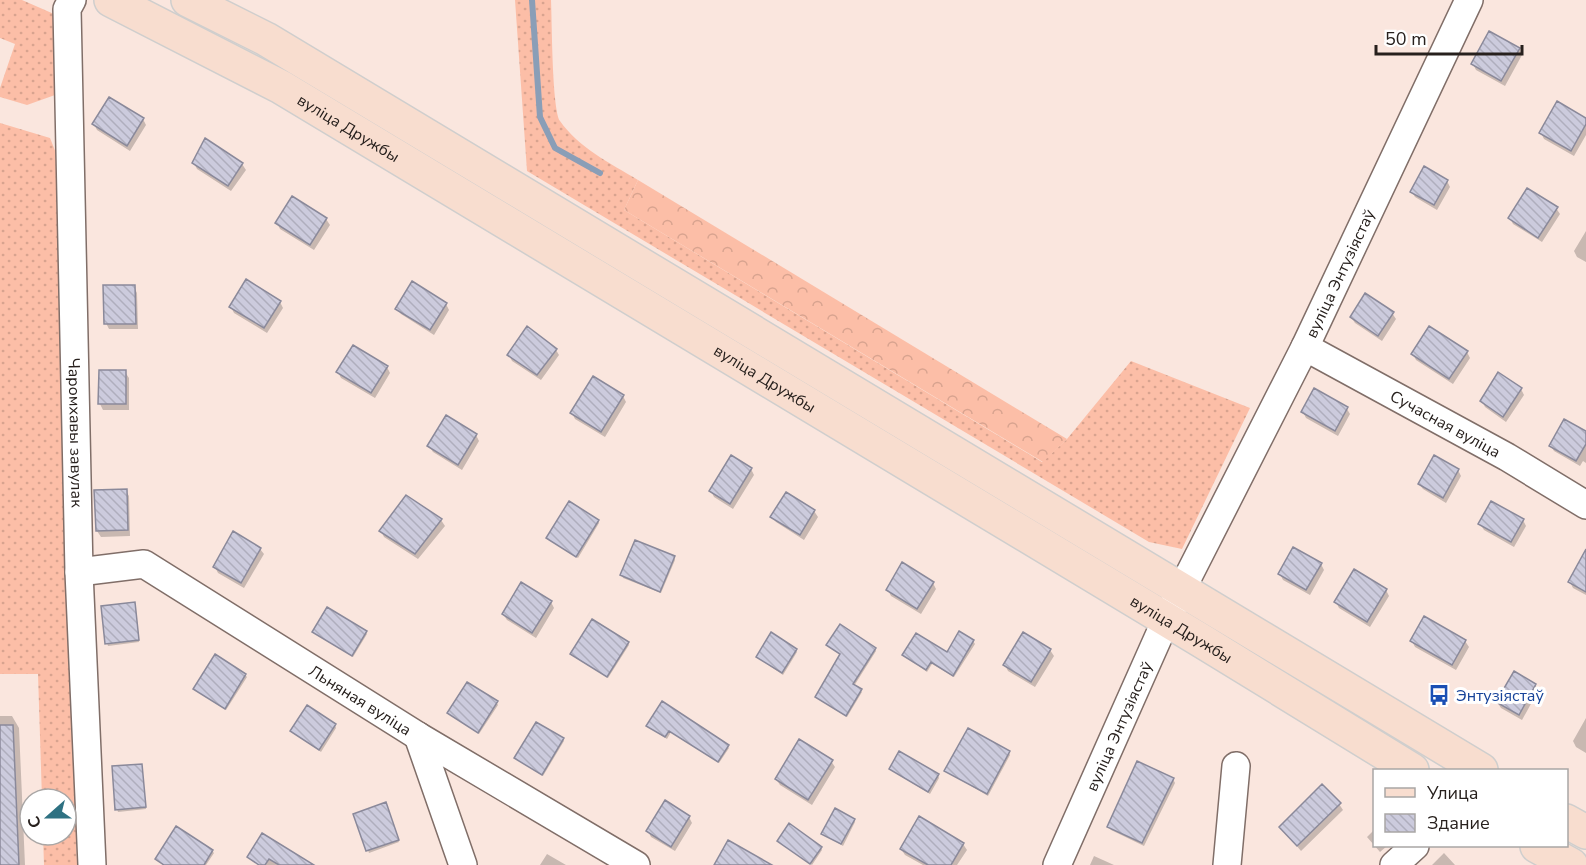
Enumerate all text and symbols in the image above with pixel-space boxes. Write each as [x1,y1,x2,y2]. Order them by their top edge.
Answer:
scale bar [1376,18,1522,56]
text: 50 m [1385,27,1427,51]
street label: вуліца Дружбы [293,89,403,168]
street label: вуліца Энтузіястаў [1301,205,1381,342]
street label: вуліца Дружбы [709,340,820,418]
street label: Чаромхавы завулак [62,358,88,508]
street label: Сучасная вуліца [1386,385,1504,463]
street label: вуліца Дружбы [1126,590,1236,669]
street label: вуліца Энтузіястаў [1081,658,1158,795]
street label: Льняная вуліца [304,660,415,741]
bus stop icon: Энтузіястаў [1427,683,1451,707]
place label: Энтузіястаў [1456,685,1544,707]
legend [1373,769,1568,847]
text: Улица [1426,781,1478,805]
north arrow [18,787,78,847]
text: Здание [1427,811,1490,835]
text: С [23,813,47,831]

